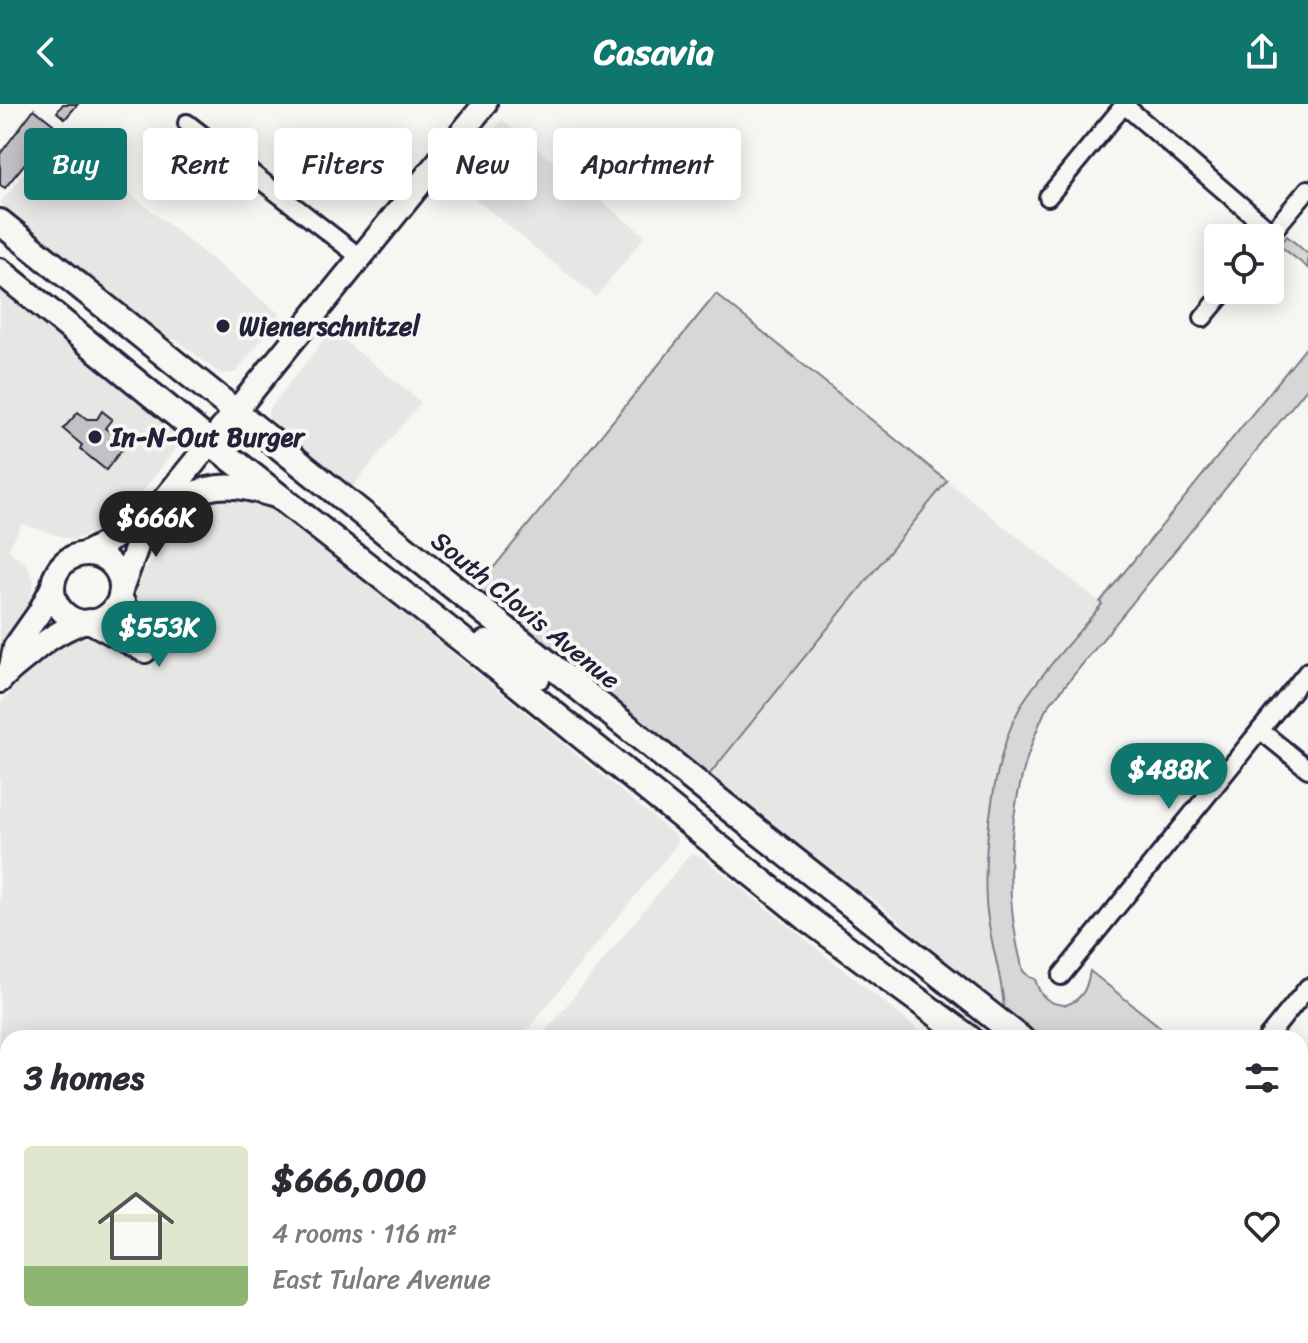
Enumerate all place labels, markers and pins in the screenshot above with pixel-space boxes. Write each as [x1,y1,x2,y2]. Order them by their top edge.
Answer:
place label: Wienerschnitzel [239,303,421,349]
marker: Wienerschnitzel [214,317,232,335]
place label: In-N-Out Burger [109,414,306,460]
marker: In-N-Out Burger [86,428,104,446]
pin: $666K [100,491,212,559]
pin: $553K [103,601,215,669]
pin: $488K [1113,743,1225,811]

